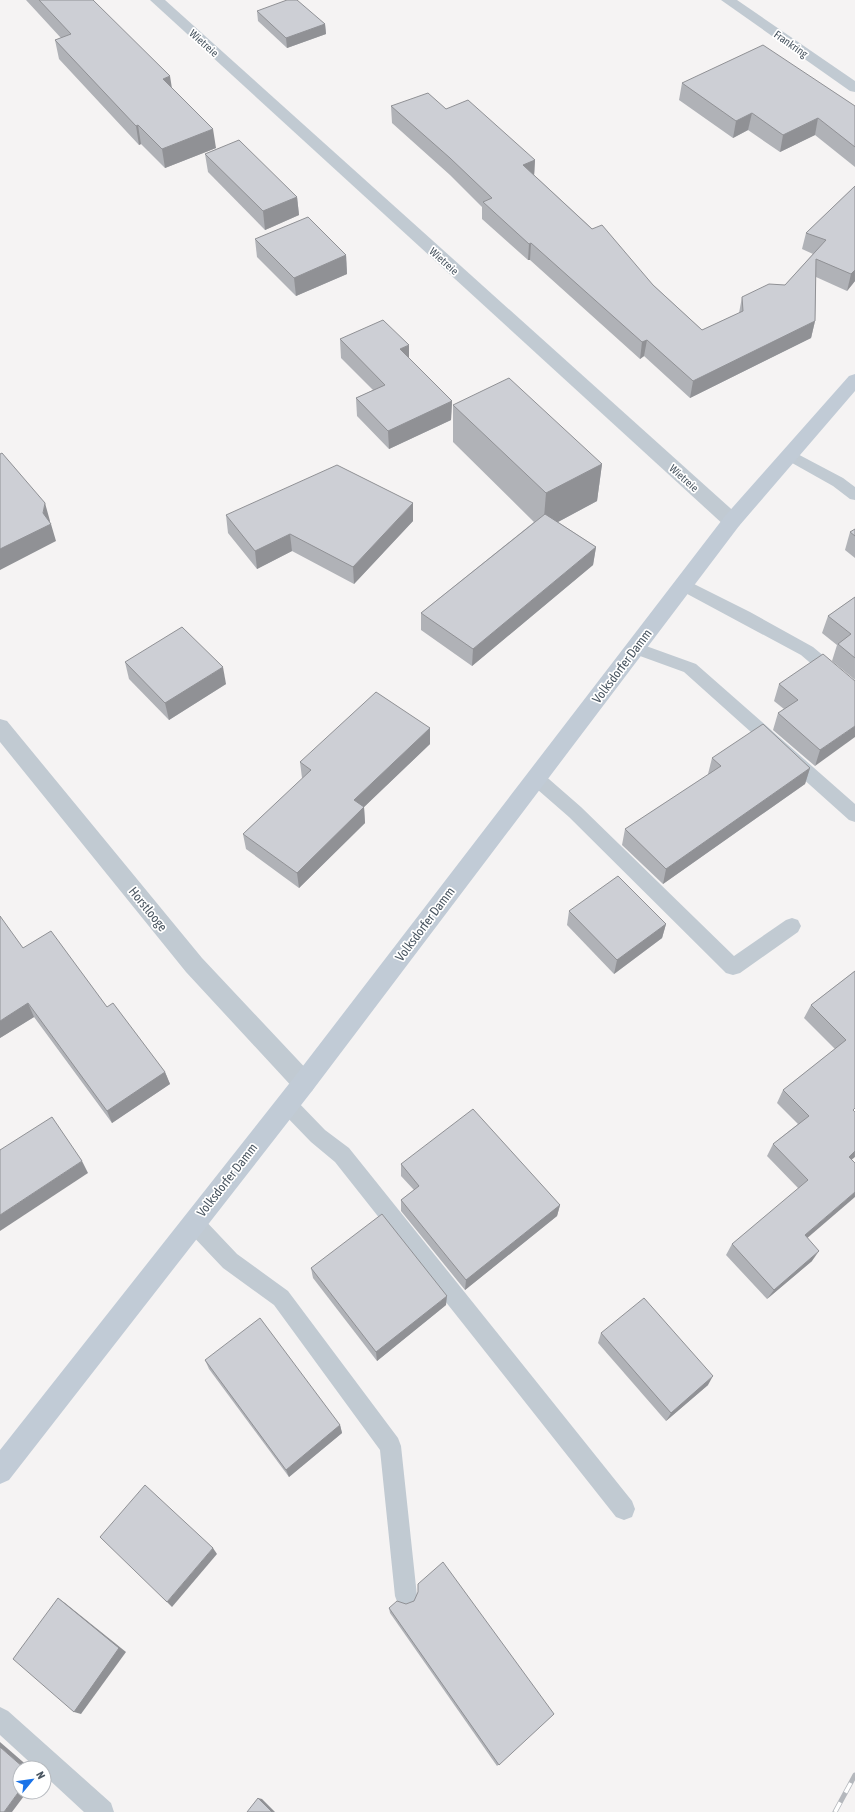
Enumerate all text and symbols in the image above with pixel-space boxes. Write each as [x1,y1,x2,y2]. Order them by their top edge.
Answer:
street label: Wietreie [187,27,221,59]
street label: Frankring [772,28,810,60]
street label: Wietreie [427,245,461,277]
street label: Wietreie [667,462,701,494]
street label: Volksdorfer Damm [589,626,655,706]
street label: Horstlooge [126,884,170,934]
street label: Volksdorfer Damm [392,884,458,964]
street label: Volksdorfer Damm [194,1140,260,1220]
north arrow [12,1760,52,1800]
text: N [34,1769,48,1781]

